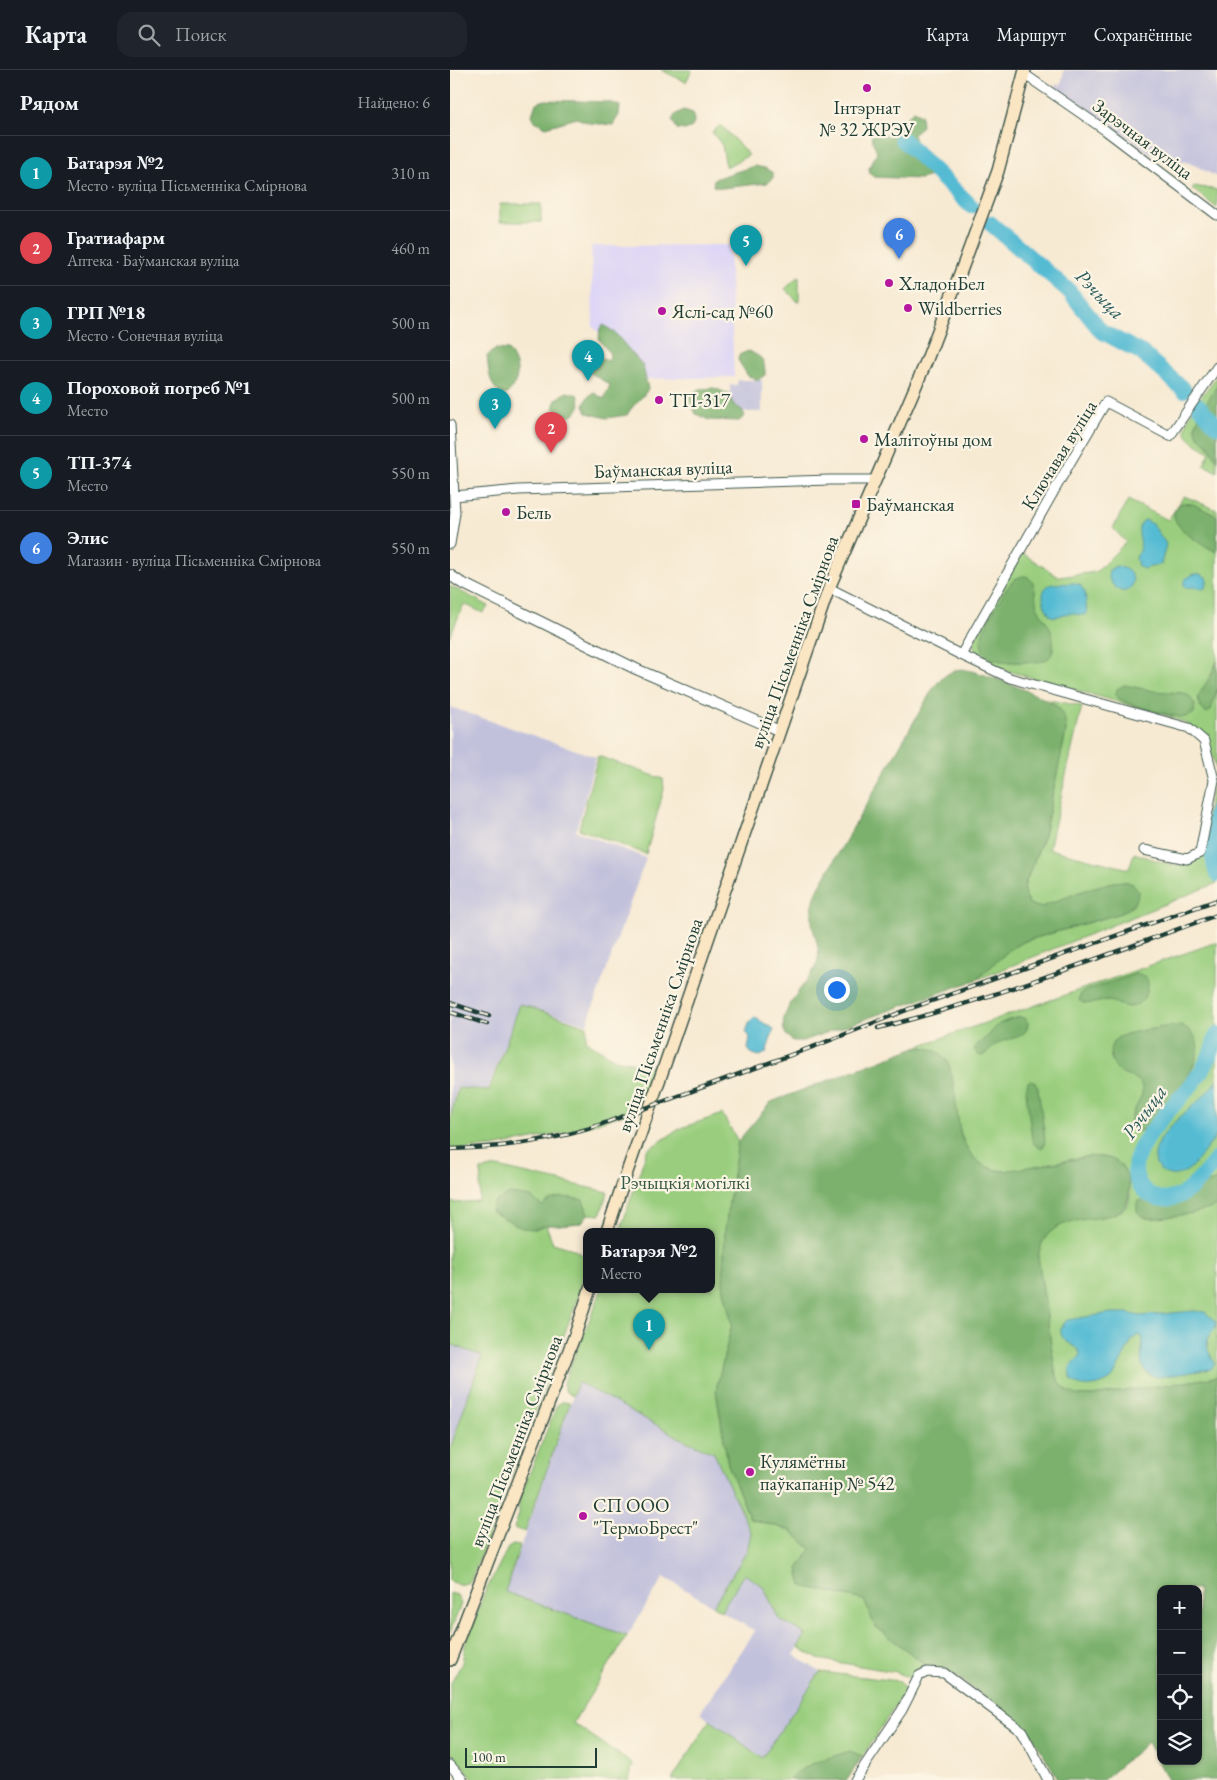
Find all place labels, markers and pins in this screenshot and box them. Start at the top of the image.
marker: Інтэрнат № 32 ЖРЭУ [861,82,873,94]
place label: Інтэрнат № 32 ЖРЭУ [819,95,916,142]
pin: 6 [883,218,915,259]
pin: 5 [730,225,762,266]
place label: ХладонБел [898,271,985,296]
marker: ХладонБел [883,277,895,289]
place label: Wildberries [918,296,1002,321]
place label: Яслі-сад №60 [671,299,773,324]
marker: Wildberries [902,302,914,314]
marker: Яслі-сад №60 [656,305,668,317]
pin: 4 [572,340,604,381]
pin: 3 [479,388,511,429]
place label: ТП-317 [669,388,731,413]
marker: ТП-317 [653,394,665,406]
pin: 2 [535,412,567,453]
place label: Малітоўны дом [874,427,992,452]
marker: Малітоўны дом [858,433,870,445]
place label: Баўманская [866,492,955,517]
marker: Баўманская [850,498,862,510]
place label: Бель [516,500,552,525]
marker: Бель [500,506,512,518]
pin: 1 [633,1309,665,1350]
place label: Кулямётны паўкапанір № 542 [760,1449,895,1496]
marker: Кулямётны паўкапанір № 542 [744,1466,756,1478]
place label: СП ООО "ТермоБрест" [593,1493,698,1540]
marker: СП ООО "ТермоБрест" [577,1510,589,1522]

